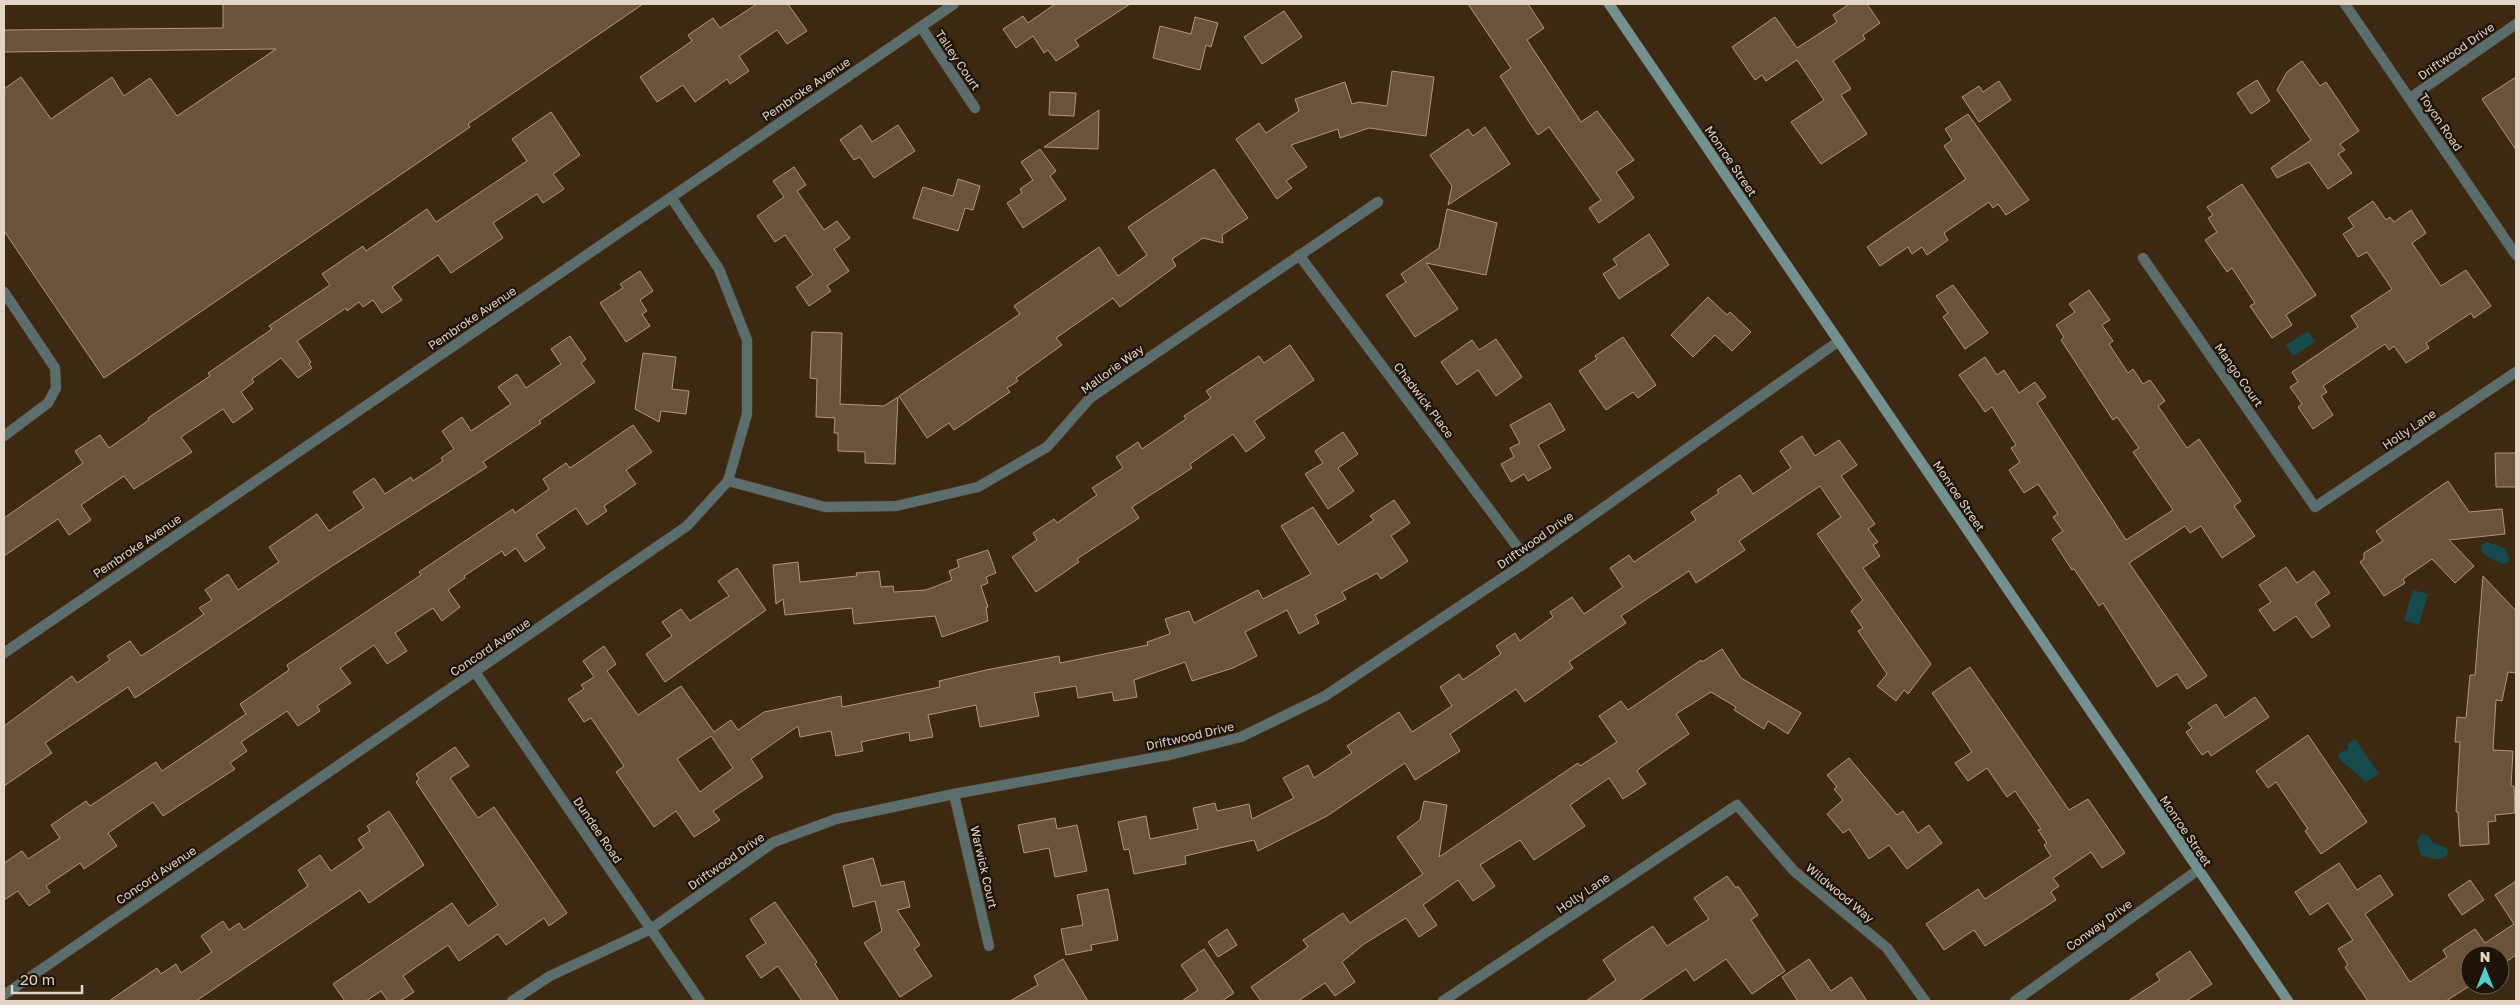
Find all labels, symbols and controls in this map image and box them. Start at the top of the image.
street label: Driftwood Drive [2415,19,2497,83]
street label: Talley Court [932,27,984,93]
street label: Pembroke Avenue [759,54,853,124]
street label: Toyon Road [2416,90,2466,154]
street label: Monroe Street [1702,123,1760,199]
street label: Pembroke Avenue [425,283,519,353]
street label: Mango Court [2212,340,2267,410]
street label: Mallorie Way [1078,341,1147,397]
street label: Chadwick Place [1391,359,1457,441]
street label: Holly Lane [2379,406,2439,452]
street label: Monroe Street [1930,458,1988,534]
street label: Driftwood Drive [1494,508,1576,572]
street label: Pembroke Avenue [90,511,184,581]
street label: Concord Avenue [447,615,533,679]
street label: Driftwood Drive [1145,719,1235,753]
street label: Monroe Street [2157,793,2215,869]
street label: Dundee Road [570,794,626,866]
street label: Warwick Court [967,824,1001,910]
street label: Driftwood Drive [685,829,767,893]
street label: Concord Avenue [113,843,199,907]
street label: Wildwood Way [1803,860,1877,926]
street label: Holly Lane [1553,870,1613,916]
street label: Conway Drive [2063,896,2135,954]
north arrow [2460,945,2510,995]
text: N [2480,948,2490,965]
scale bar [12,962,82,994]
text: 20 m [20,970,55,988]

